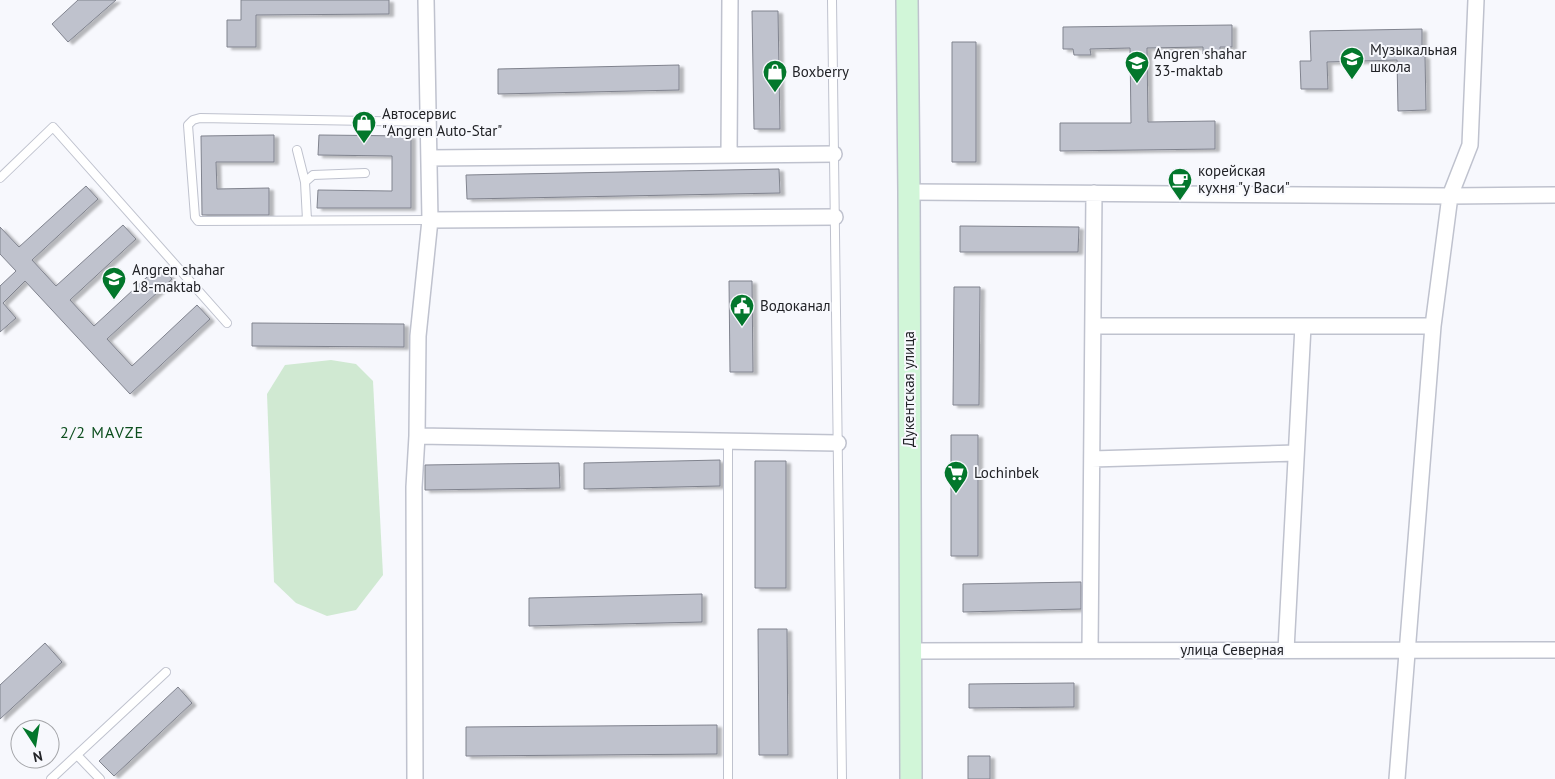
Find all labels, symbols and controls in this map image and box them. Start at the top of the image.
place label: Музыкальная школа [1370,40,1457,76]
place label: Angren shahar 33-maktab [1154,44,1247,80]
school or university icon: Музыкальная школа [1339,46,1365,80]
school or university icon: Angren shahar 33-maktab [1124,50,1150,84]
shop icon: Boxberry [762,59,788,93]
place label: Boxberry [792,62,849,81]
place label: Автосервис "Angren Auto-Star" [382,104,502,140]
shop icon: Автосервис "Angren Auto-Star" [351,110,377,144]
place label: корейская кухня "у Васи" [1198,161,1290,197]
cafe icon: корейская кухня "у Васи" [1167,167,1193,201]
place label: Angren shahar 18-maktab [132,260,225,296]
school or university icon: Angren shahar 18-maktab [101,266,127,300]
public building icon: Водоканал [729,293,755,327]
place label: Водоканал [760,296,831,315]
street label: Дукентская улица [899,331,918,447]
district label: 2/2 MAVZE [60,422,144,442]
supermarket icon: Lochinbek [943,460,969,494]
place label: Lochinbek [974,463,1040,482]
street label: улица Северная [1180,640,1284,659]
north arrow [10,719,60,769]
text: N [31,747,44,766]

